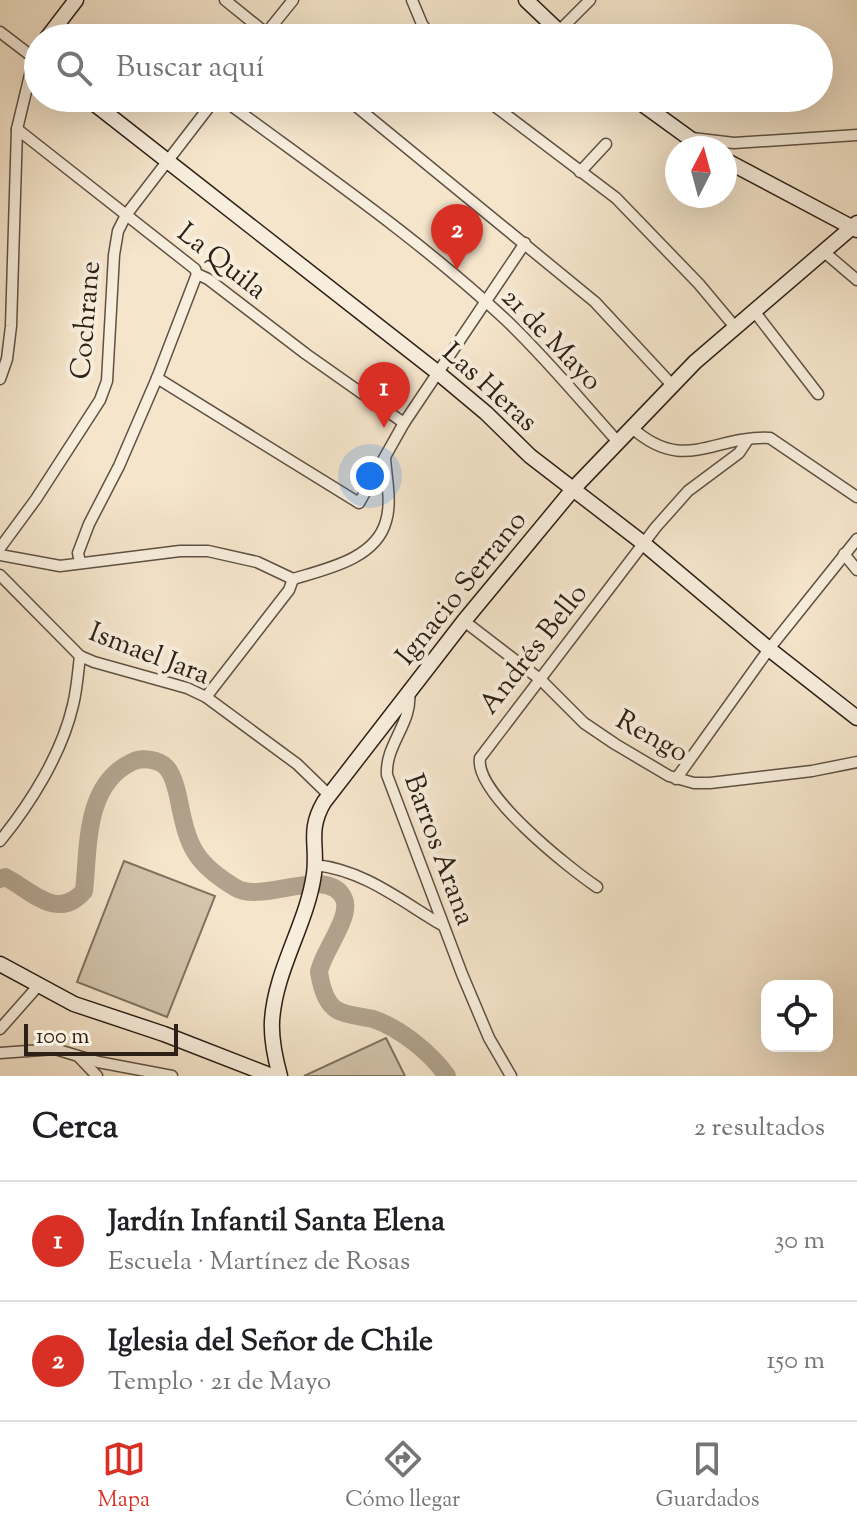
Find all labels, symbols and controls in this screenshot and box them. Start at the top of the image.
search box [24,24,833,112]
icon: search [52,46,96,90]
text: Buscar aquí [116,47,264,90]
north arrow [665,136,737,208]
pin: 2 [431,204,483,270]
street label: La Quila [168,215,275,310]
street label: Cochrane [62,259,112,381]
street label: 21 de Mayo [491,279,610,401]
street label: Las Heras [432,334,546,442]
pin: 1 [358,362,410,428]
your location [350,456,390,496]
street label: Ignacio Serrano [387,503,537,675]
street label: Andrés Bello [470,576,598,724]
street label: Ismael Jara [83,613,215,696]
street label: Rengo [608,701,695,774]
street label: Barros Arana [392,769,484,931]
map controls [761,980,833,1052]
button: locate [761,980,833,1052]
scale bar [24,1020,178,1056]
text: 100 m [36,1022,89,1054]
text: Cerca [32,1104,118,1153]
text: 2 resultados [694,1110,825,1147]
text: Jardín Infantil Santa Elena [108,1201,445,1244]
text: 1 [54,1223,62,1260]
text: 30 m [774,1223,825,1260]
text: Escuela · Martínez de Rosas [108,1244,410,1281]
text: Iglesia del Señor de Chile [108,1321,433,1364]
text: 2 [52,1343,64,1380]
text: 150 m [766,1343,825,1380]
text: Templo · 21 de Mayo [108,1364,331,1401]
tab: Mapa [98,1437,150,1517]
tab: Cómo llegar [345,1437,460,1517]
tab: Guardados [655,1437,759,1517]

